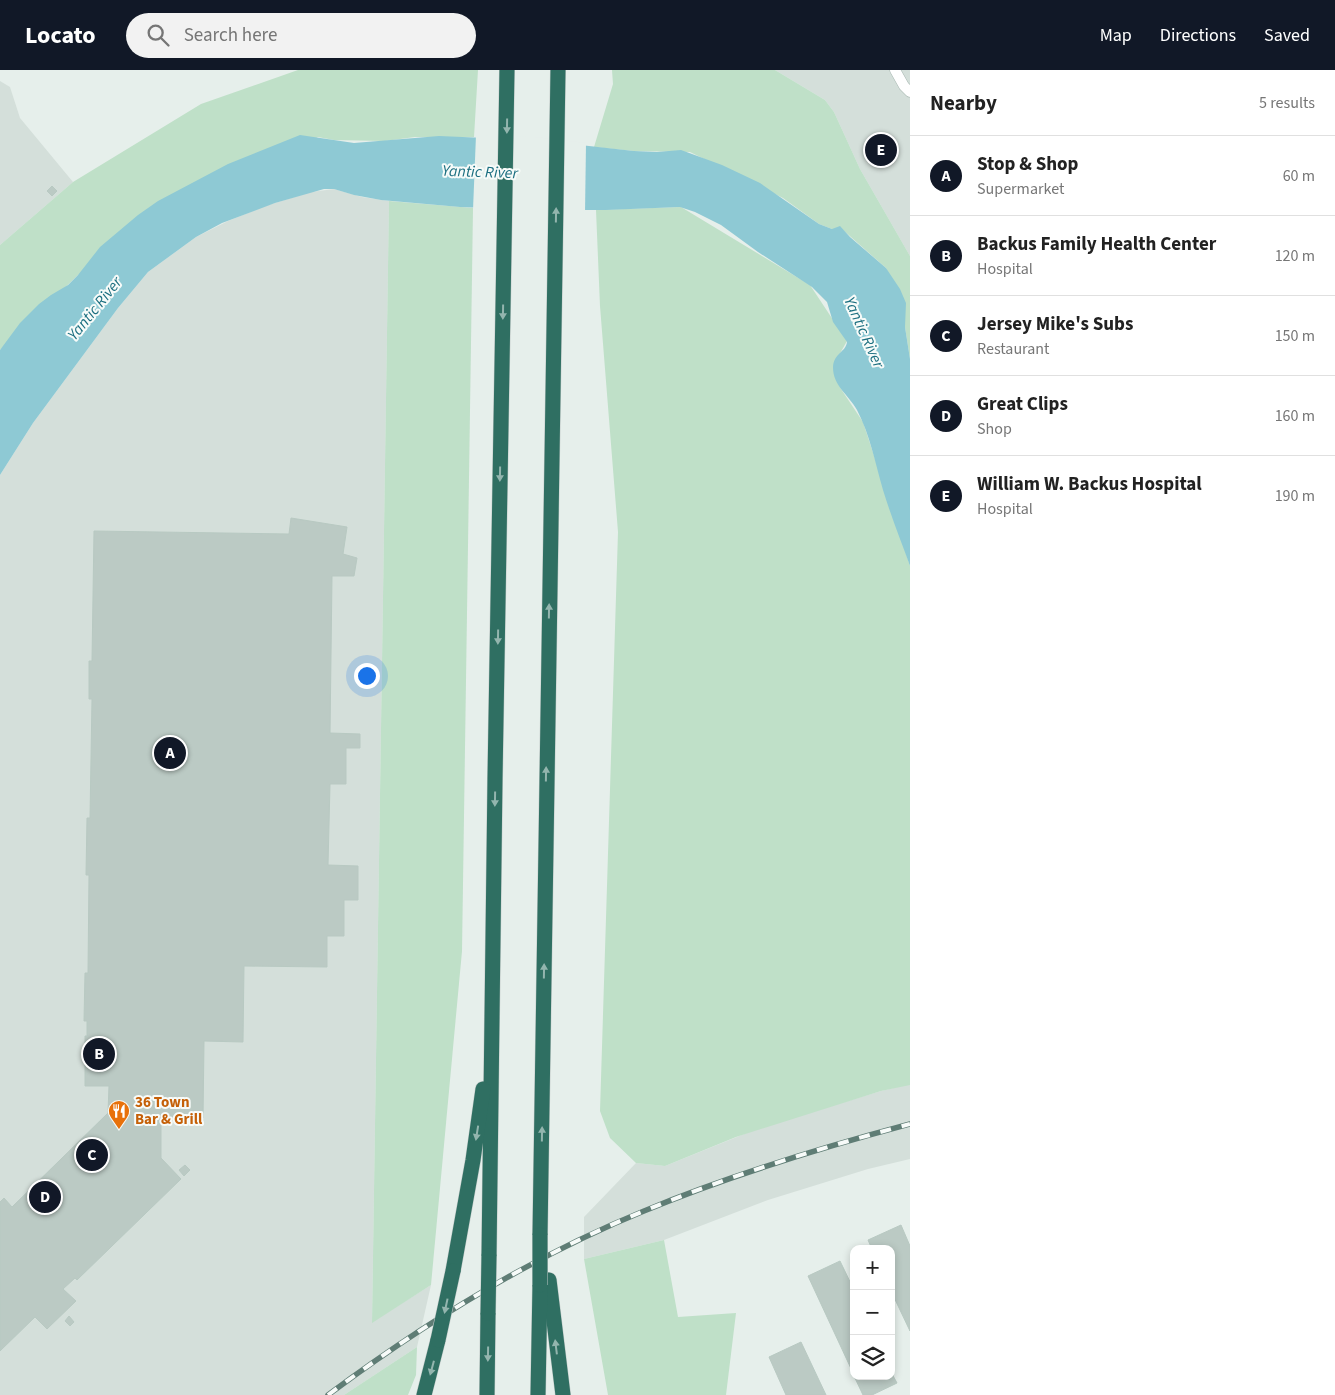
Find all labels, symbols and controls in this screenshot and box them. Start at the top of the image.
search box [126,13,476,58]
text: Locato [25,18,96,53]
icon: search [144,21,172,49]
text: Search here [184,22,277,49]
text: Map [1100,23,1132,48]
text: Directions [1160,23,1236,48]
text: Saved [1264,23,1310,48]
text: Nearby [930,88,997,118]
text: 5 results [1259,92,1315,114]
one-way arrow [502,119,510,135]
pin: E [865,131,897,169]
text: Stop & Shop [977,151,1079,178]
water label: Yantic River [442,160,520,184]
text: A [941,165,951,187]
text: 60 m [1283,165,1315,187]
text: Supermarket [977,178,1064,200]
one-way arrow [552,207,560,223]
text: Backus Family Health Center [977,231,1216,258]
text: B [941,245,951,267]
text: 120 m [1275,245,1315,267]
text: Hospital [977,258,1033,280]
water label: Yantic River [62,271,128,345]
water label: Yantic River [839,293,890,373]
one-way arrow [499,304,507,320]
text: Jersey Mike's Subs [977,311,1133,338]
text: C [941,325,951,347]
text: 150 m [1275,325,1315,347]
text: Restaurant [977,338,1050,360]
text: Great Clips [977,391,1068,418]
text: D [941,405,951,427]
text: 160 m [1275,405,1315,427]
text: Shop [977,418,1012,440]
one-way arrow [496,466,504,482]
text: William W. Backus Hospital [977,471,1202,498]
text: E [942,485,950,507]
text: 190 m [1275,485,1315,507]
text: Hospital [977,498,1033,520]
one-way arrow [545,603,553,619]
one-way arrow [493,629,501,645]
your location [354,663,380,689]
pin: A [154,734,186,772]
one-way arrow [543,766,551,782]
one-way arrow [491,791,499,807]
one-way arrow [540,963,548,979]
pin: B [83,1035,115,1073]
place label: 36 Town Bar & Grill [135,1092,203,1130]
restaurant icon: 36 Town Bar & Grill [107,1099,131,1130]
one-way arrow [473,1125,481,1141]
one-way arrow [538,1125,546,1141]
pin: C [76,1136,108,1174]
pin: D [29,1178,61,1216]
map controls [850,1245,895,1380]
button: + [850,1245,895,1290]
button: − [850,1290,895,1335]
one-way arrow [442,1298,450,1313]
button: layers [850,1335,895,1380]
one-way arrow [552,1338,560,1354]
one-way arrow [484,1346,492,1362]
one-way arrow [427,1360,435,1375]

